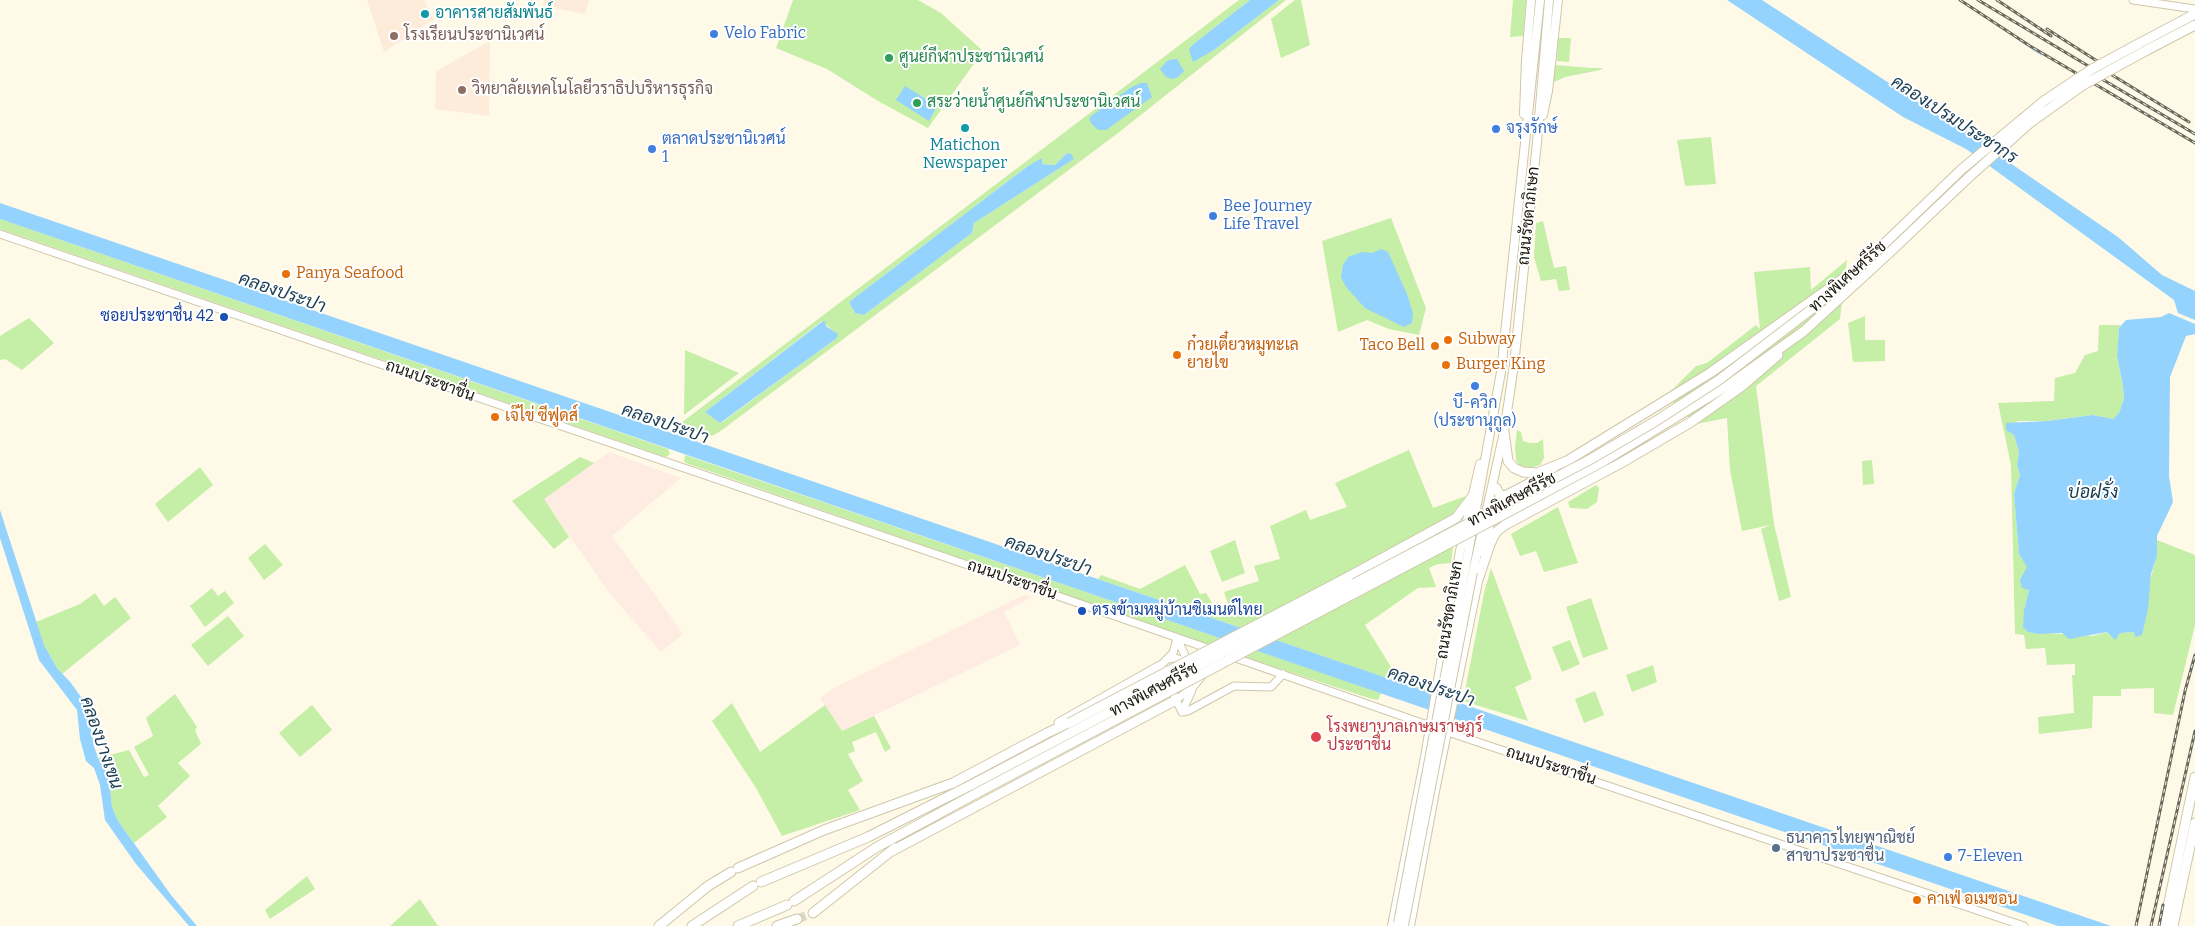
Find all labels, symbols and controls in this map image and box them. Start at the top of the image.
place label: อาคารสายสัมพันธ์ [435,4,553,24]
marker: อาคารสายสัมพันธ์ [419,8,431,20]
place label: Velo Fabric [724,24,806,44]
place label: โรงเรียนประชานิเวศน์ [404,26,545,46]
marker: Velo Fabric [708,28,720,40]
marker: โรงเรียนประชานิเวศน์ [388,30,400,42]
place label: ศูนย์กีฬาประชานิเวศน์ [899,48,1044,68]
marker: ศูนย์กีฬาประชานิเวศน์ [883,52,895,64]
water label: คลองเปรมประชากร [1887,71,2021,169]
place label: วิทยาลัยเทคโนโลยีวราธิปบริหารธุรกิจ [472,80,713,100]
marker: วิทยาลัยเทคโนโลยีวราธิปบริหารธุรกิจ [456,84,468,96]
place label: สระว่ายน้ำศูนย์กีฬาประชานิเวศน์ [927,93,1140,113]
marker: สระว่ายน้ำศูนย์กีฬาประชานิเวศน์ [911,97,923,109]
place label: จรุงรักษ์ [1506,119,1558,139]
marker: Matichon Newspaper [959,122,971,134]
marker: จรุงรักษ์ [1490,123,1502,135]
place label: ตลาดประชานิเวศน์ 1 [662,130,786,168]
place label: Matichon Newspaper [923,136,1007,174]
marker: ตลาดประชานิเวศน์ 1 [646,143,658,155]
street label: ถนนรัชดาภิเษก [1514,166,1544,266]
place label: Bee Journey Life Travel [1223,197,1312,235]
marker: Bee Journey Life Travel [1207,210,1219,222]
street label: ทางพิเศษศรีรัช [1805,237,1891,317]
place label: Panya Seafood [296,264,404,284]
water label: คลองประปา [236,268,328,318]
marker: Panya Seafood [280,268,292,280]
place label: ซอยประชาชื่น 42 [100,307,214,327]
marker: ซอยประชาชื่น 42 [218,311,230,323]
place label: Subway [1458,330,1515,350]
marker: Subway [1442,334,1454,346]
place label: ก๋วยเตี๋ยวหมูทะเล ยายไข [1187,336,1299,374]
place label: Taco Bell [1359,336,1425,356]
marker: Taco Bell [1429,340,1441,352]
marker: ก๋วยเตี๋ยวหมูทะเล ยายไข [1171,349,1183,361]
place label: Burger King [1456,355,1545,375]
street label: ถนนประชาชื่น [383,356,477,406]
marker: Burger King [1440,359,1452,371]
marker: บี-ควิก (ประชานุกูล) [1469,380,1481,392]
place label: บี-ควิก (ประชานุกูล) [1434,394,1516,432]
water label: คลองประปา [619,399,711,449]
place label: เจ๊ไข่ ซีฟูดส์ [505,407,578,427]
marker: เจ๊ไข่ ซีฟูดส์ [489,411,501,423]
street label: ทางพิเศษศรีรัช [1465,469,1559,531]
water label: บ่อฝรั่ง [2068,482,2118,504]
water label: คลองประปา [1002,531,1094,581]
street label: ถนนประชาชื่น [965,556,1059,604]
street label: ถนนรัชดาภิเษก [1433,560,1467,660]
place label: ตรงข้ามหมู่บ้านซิเมนต์ไทย [1092,601,1263,621]
marker: ตรงข้ามหมู่บ้านซิเมนต์ไทย [1076,605,1088,617]
street label: ทางพิเศษศรีรัช [1107,659,1201,721]
water label: คลองประปา [1385,662,1477,712]
water label: คลองบางเขน [75,694,127,792]
place label: โรงพยาบาลเกษมราษฎร์ ประชาชื่น [1327,718,1483,756]
marker: โรงพยาบาลเกษมราษฎร์ ประชาชื่น [1309,730,1323,744]
street label: ถนนประชาชื่น [1503,742,1599,790]
place label: ธนาคารไทยพาณิชย์ สาขาประชาชื่น [1786,829,1915,867]
marker: ธนาคารไทยพาณิชย์ สาขาประชาชื่น [1770,842,1782,854]
place label: 7-Eleven [1958,847,2023,867]
marker: 7-Eleven [1942,851,1954,863]
place label: คาเฟ่ อเมซอน [1927,890,2018,910]
marker: คาเฟ่ อเมซอน [1911,894,1923,906]

